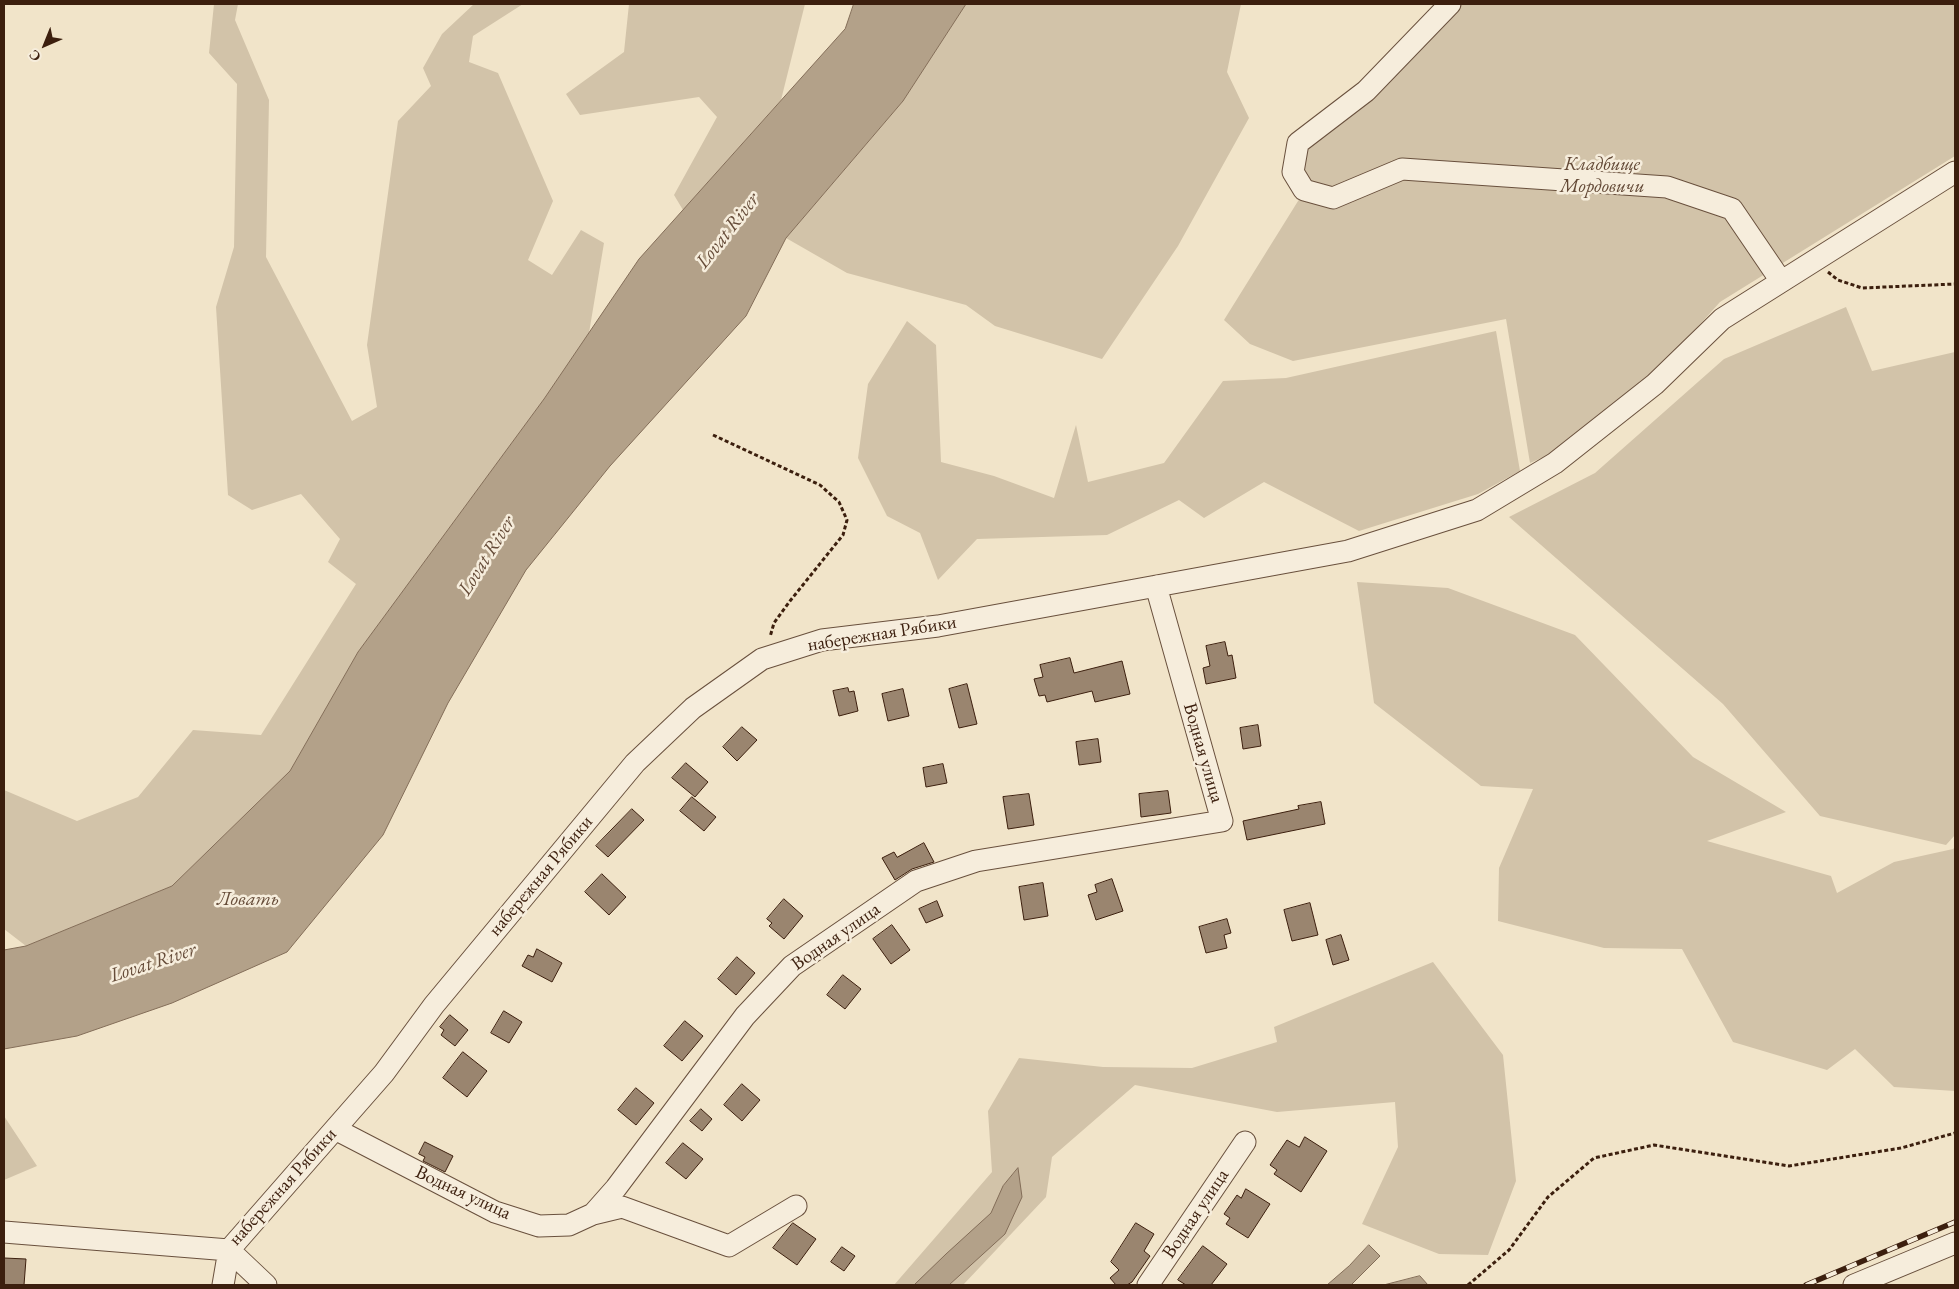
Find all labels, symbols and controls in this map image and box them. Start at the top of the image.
north arrow [20,20,70,70]
text: С [25,46,44,66]
park label: Кладбище Мордовичи [1560,154,1644,198]
water label: Lovat River [691,188,765,274]
water label: Lovat River [453,512,521,600]
street label: набережная Рябики [806,611,958,657]
street label: Водная улица [1178,700,1228,806]
street label: набережная Рябики [484,811,598,941]
water label: Ловать [217,888,279,912]
street label: Водная улица [787,898,885,976]
water label: Lovat River [107,938,199,988]
street label: набережная Рябики [224,1124,342,1250]
street label: Водная улица [412,1161,514,1225]
street label: Водная улица [1158,1165,1234,1263]

